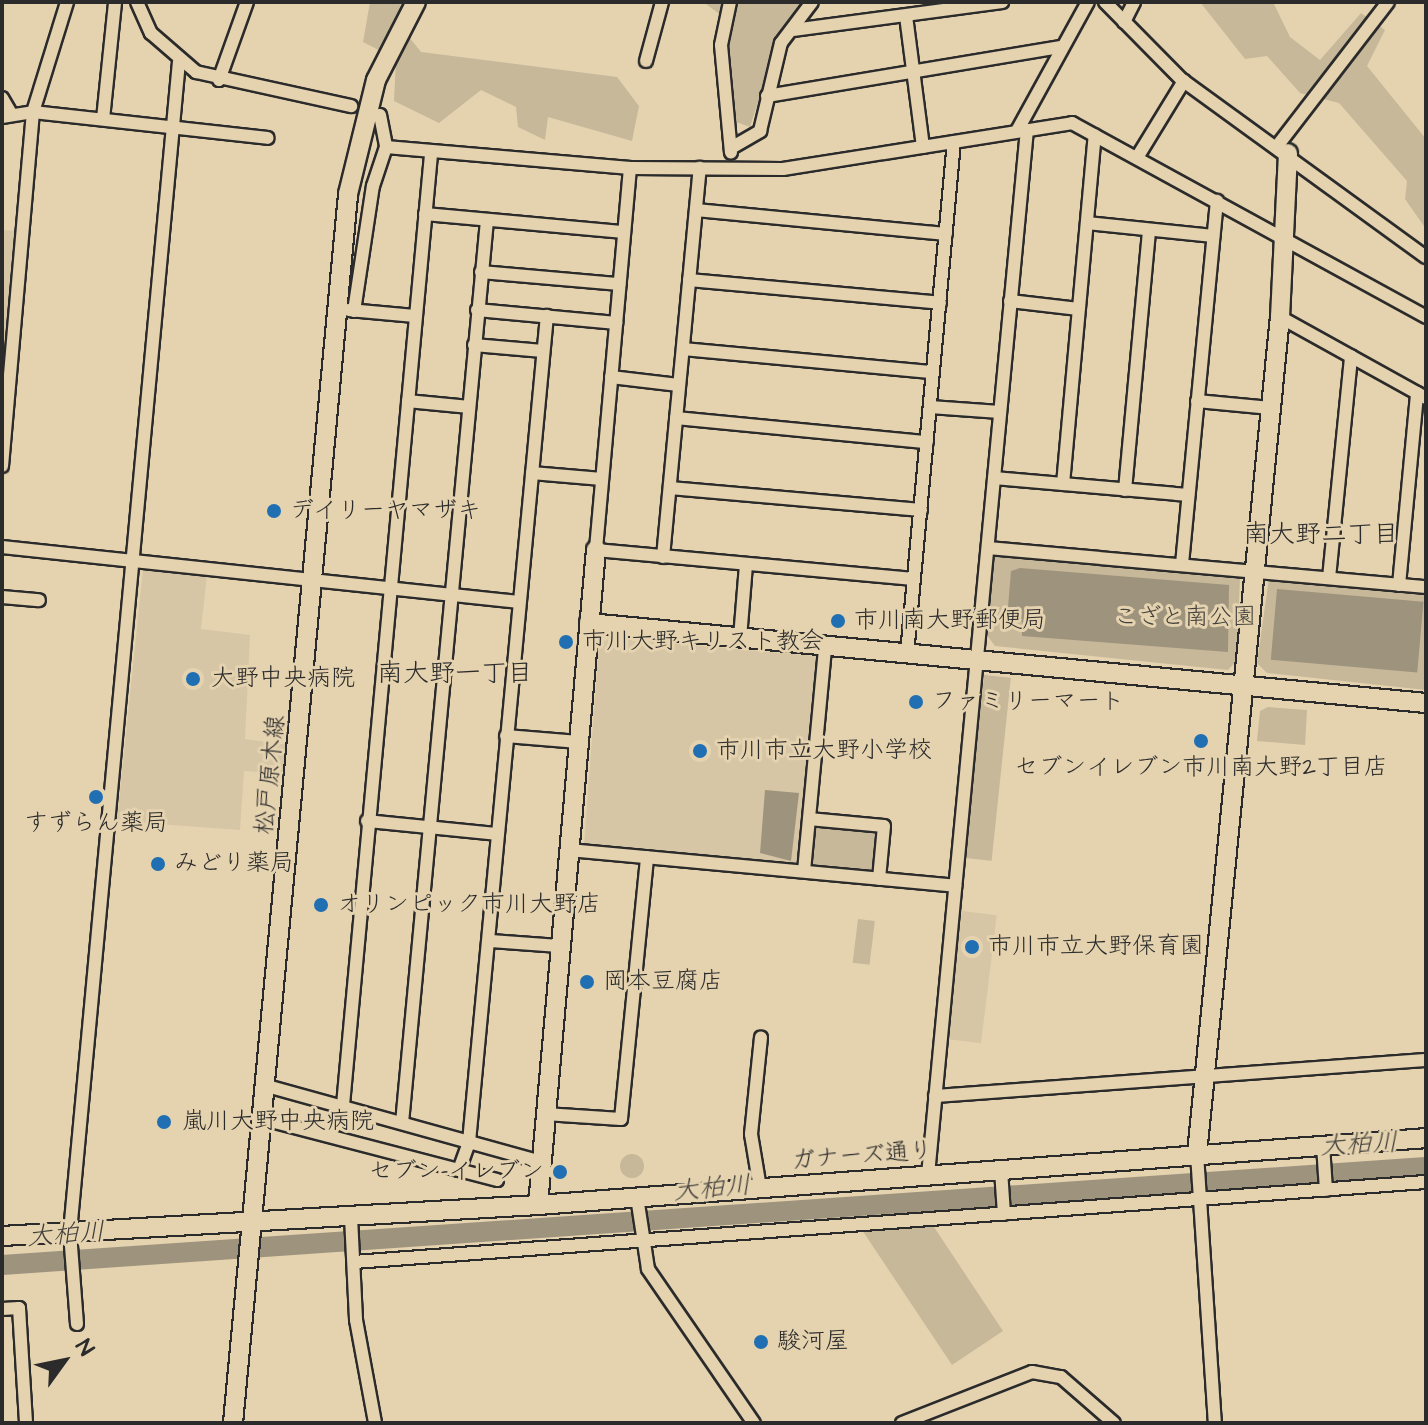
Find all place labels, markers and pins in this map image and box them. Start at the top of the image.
place label: デイリーヤマザキ [290,497,482,525]
marker: デイリーヤマザキ [265,502,283,520]
place label: 市川南大野郵便局 [854,607,1046,635]
marker: 市川南大野郵便局 [829,612,847,630]
place label: 市川大野キリスト教会 [582,628,822,656]
marker: 市川大野キリスト教会 [557,633,575,651]
place label: 大野中央病院 [211,665,355,693]
marker: 大野中央病院 [182,668,204,690]
place label: ファミリーマート [932,688,1124,716]
marker: ファミリーマート [907,693,925,711]
marker: セブンイレブン市川南大野2丁目店 [1192,732,1210,750]
place label: 市川市立大野小学校 [716,737,932,765]
marker: 市川市立大野小学校 [691,742,709,760]
place label: セブンイレブン市川南大野2丁目店 [1014,754,1388,782]
marker: すずらん薬局 [87,788,105,806]
place label: すずらん薬局 [24,810,168,838]
place label: みどり薬局 [174,850,294,878]
marker: みどり薬局 [149,855,167,873]
place label: オリンピック市川大野店 [337,891,601,919]
marker: オリンピック市川大野店 [312,896,330,914]
place label: 市川市立大野保育園 [988,933,1204,961]
marker: 市川市立大野保育園 [963,938,981,956]
place label: 岡本豆腐店 [603,968,723,996]
marker: 岡本豆腐店 [578,973,596,991]
place label: 嵐川大野中央病院 [182,1108,374,1136]
marker: 嵐川大野中央病院 [153,1111,175,1133]
place label: セブン-イレブン [369,1158,544,1186]
marker: セブン-イレブン [551,1163,569,1181]
place label: 駿河屋 [777,1328,849,1356]
marker: 駿河屋 [752,1333,770,1351]

